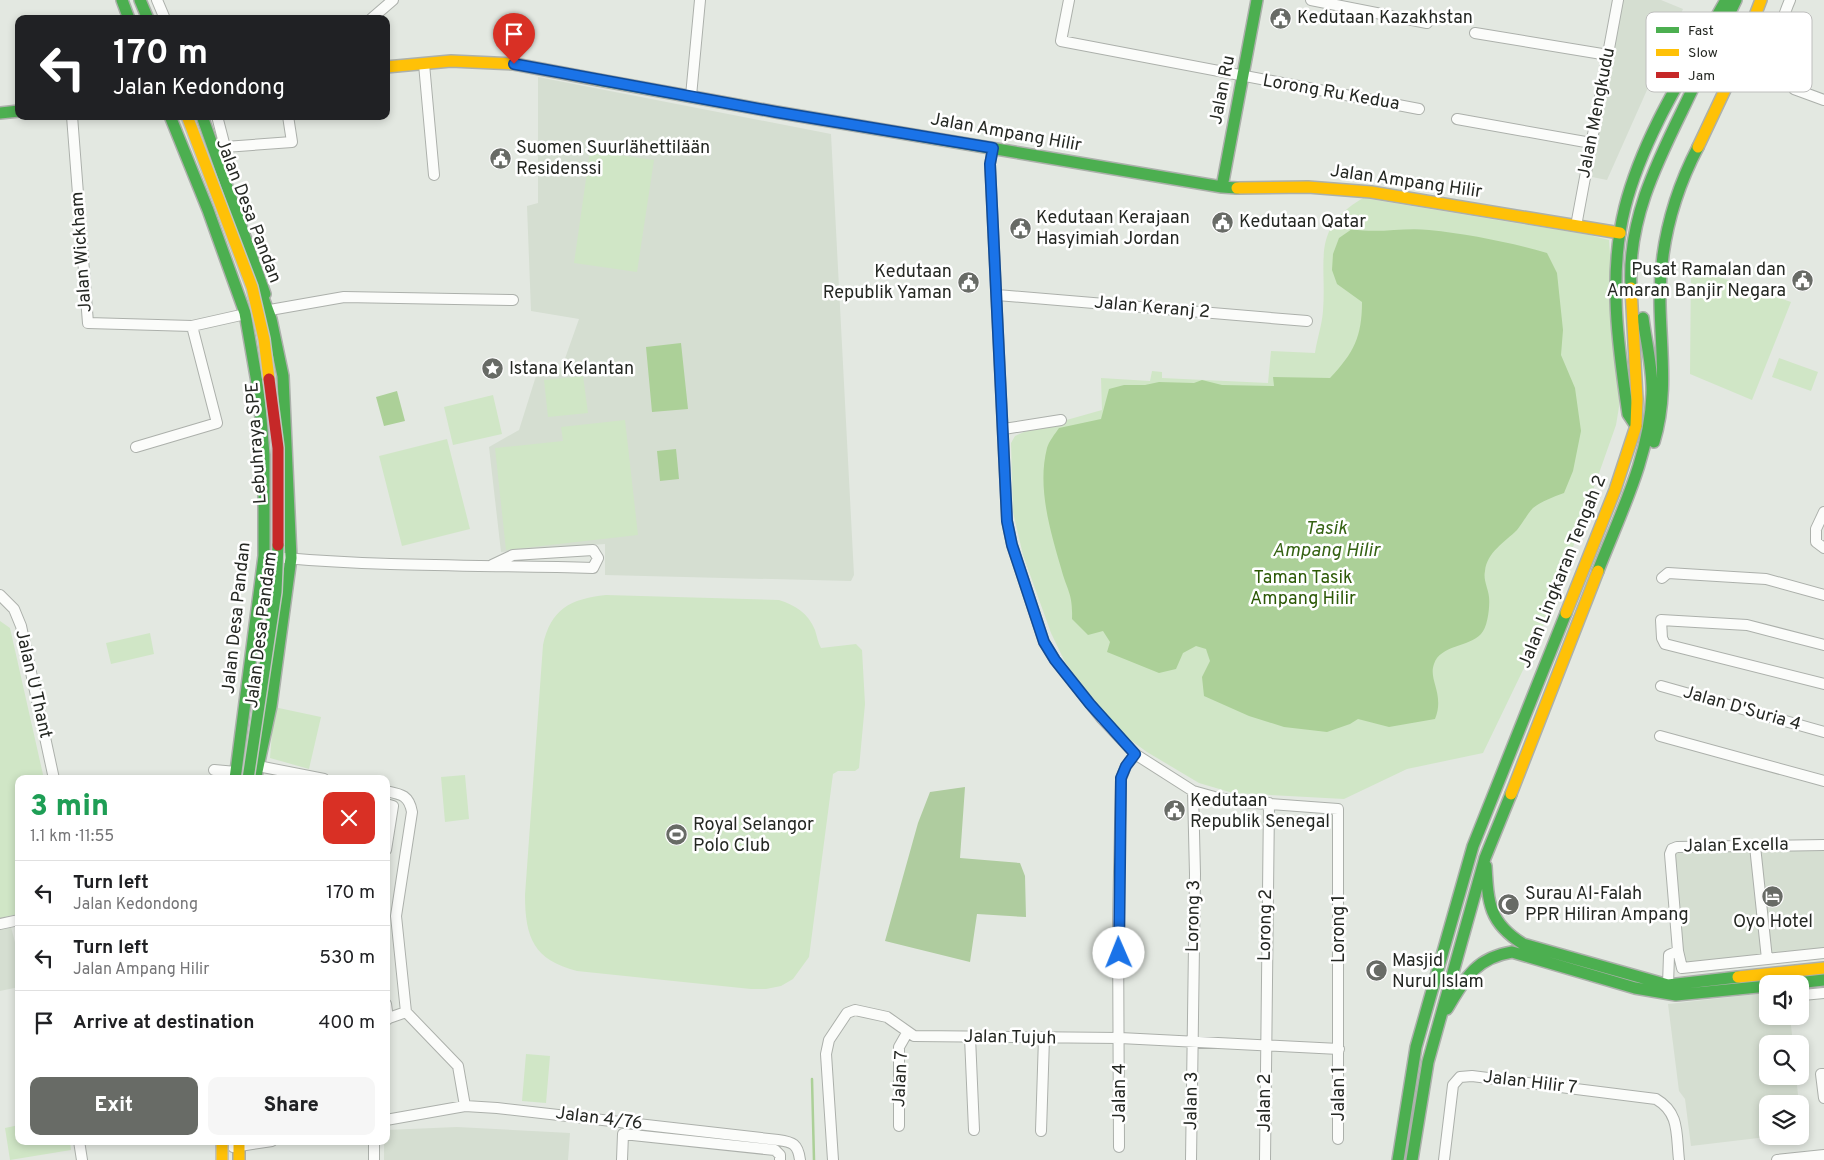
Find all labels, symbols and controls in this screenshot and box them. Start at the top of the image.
public building icon: Kedutaan Kazakhstan [1269,6,1293,30]
place label: Kedutaan Kazakhstan [1297,7,1473,30]
legend [1646,12,1812,92]
pin [493,13,535,64]
icon: arrive [500,20,528,48]
text: Fast [1688,23,1714,40]
text: 170 m [113,32,208,76]
icon: left [30,35,95,100]
text: Slow [1688,45,1718,62]
street label: Jalan Mengkudu [1573,46,1621,180]
street label: Jalan Ru [1205,53,1241,127]
text: Jam [1688,68,1715,85]
street label: Lorong Ru Kedua [1261,70,1401,116]
text: Jalan Kedondong [113,75,285,102]
street label: Jalan Ampang Hilir [928,108,1084,158]
street label: Jalan Desa Pandan [210,136,286,286]
place label: Suomen Suurlähettilään Residenssi [516,137,710,181]
public building icon: Suomen Suurlähettilään Residenssi [488,146,512,170]
street label: Jalan Ampang Hilir [1328,160,1484,204]
street label: Jalan Wickham [66,191,98,313]
place label: Kedutaan Kerajaan Hasyimiah Jordan [1036,207,1190,251]
public building icon: Kedutaan Qatar [1211,210,1235,234]
place label: Kedutaan Qatar [1239,211,1366,234]
public building icon: Kedutaan Kerajaan Hasyimiah Jordan [1008,216,1032,240]
place label: Pusat Ramalan dan Amaran Banjir Negara [1606,259,1786,303]
place label: Kedutaan Republik Yaman [823,261,952,305]
public building icon: Pusat Ramalan dan Amaran Banjir Negara [1790,268,1814,292]
public building icon: Kedutaan Republik Yaman [956,270,980,294]
street label: Jalan Keranj 2 [1093,291,1211,325]
place icon: Istana Kelantan [481,357,505,381]
place label: Istana Kelantan [509,358,634,381]
street label: Lebuhraya SPE [241,381,273,505]
street label: Jalan Lingkaran Tengah 2 [1514,472,1612,672]
water label: Tasik Ampang Hilir [1272,517,1382,563]
street label: Jalan Desa Pandan [218,541,256,695]
street label: Jalan Desa Pandam [241,550,283,710]
park label: Taman Tasik Ampang Hilir [1250,567,1356,611]
street label: Jalan U Thant [9,627,57,741]
street label: Jalan D'Suria 4 [1680,681,1804,737]
text: 3 min [30,789,109,826]
place label: Kedutaan Republik Senegal [1190,790,1330,834]
button: close [323,792,375,844]
public building icon: Kedutaan Republik Senegal [1162,799,1186,823]
place label: Royal Selangor Polo Club [693,814,814,858]
sports icon: Royal Selangor Polo Club [665,823,689,847]
text: 1.1 km · 11:55 [30,827,114,847]
street label: Jalan Excella [1683,834,1789,858]
text: Turn left [73,871,149,895]
icon: left [30,879,58,907]
street label: Lorong 3 [1182,880,1206,952]
text: 170 m [326,881,375,905]
place label: Surau Al-Falah PPR Hiliran Ampang [1525,883,1689,927]
hotel icon: Oyo Hotel [1761,885,1785,909]
street label: Lorong 2 [1254,889,1278,961]
mosque icon: Surau Al-Falah PPR Hiliran Ampang [1497,892,1521,916]
text: Jalan Kedondong [73,895,198,915]
street label: Lorong 1 [1328,895,1351,963]
place label: Oyo Hotel [1733,911,1813,934]
position arrow [1092,926,1144,978]
text: Turn left [73,936,149,960]
icon: left [30,944,58,972]
text: 530 m [319,946,375,970]
place label: Masjid Nurul Islam [1392,950,1484,994]
mosque icon: Masjid Nurul Islam [1364,959,1388,983]
text: Jalan Ampang Hilir [73,960,209,980]
map controls [1759,975,1809,1145]
button: sound [1759,975,1809,1025]
icon: arrive [30,1009,58,1037]
text: Arrive at destination [73,1011,254,1035]
text: 400 m [318,1011,375,1035]
street label: Jalan Tujuh [963,1026,1057,1050]
button: search [1759,1035,1809,1085]
street label: Jalan 7 [888,1050,914,1108]
street label: Jalan 4 [1109,1063,1132,1123]
street label: Jalan Hilir 7 [1482,1066,1578,1100]
street label: Jalan 1 [1328,1067,1351,1121]
street label: Jalan 3 [1180,1071,1204,1131]
street label: Jalan 2 [1254,1073,1277,1133]
button: Exit [30,1077,198,1135]
button: Share [208,1077,375,1135]
button: layers [1759,1095,1809,1145]
street label: Jalan 4/76 [554,1102,644,1136]

